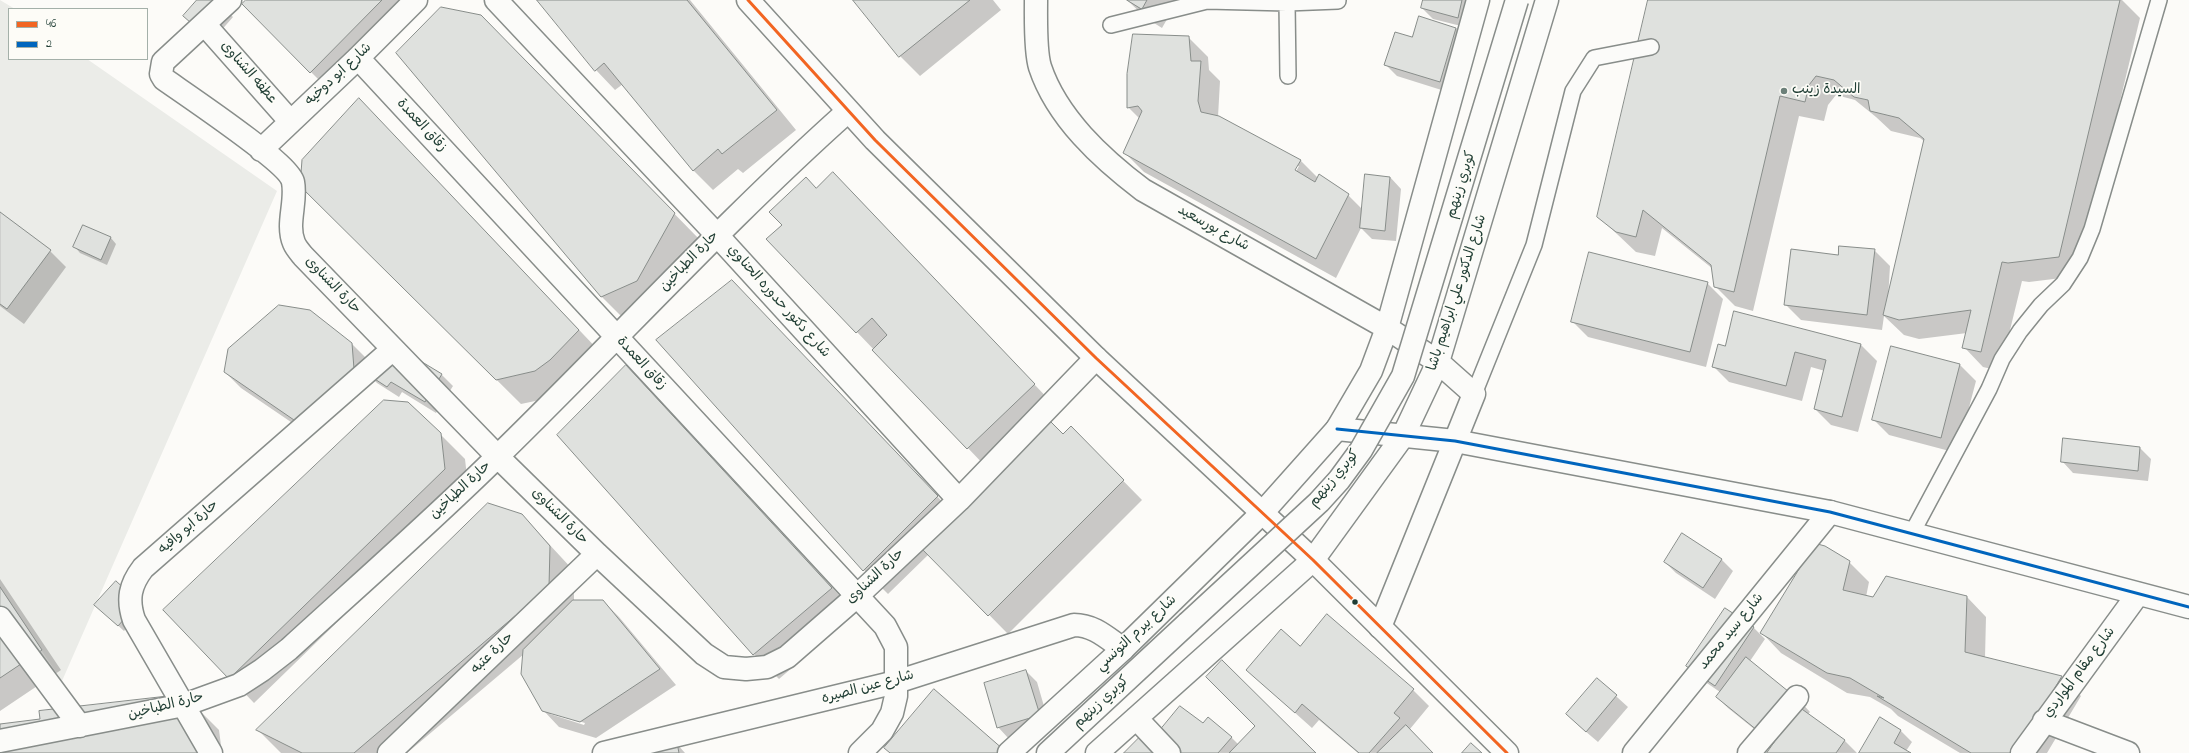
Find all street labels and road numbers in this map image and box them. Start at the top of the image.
street label: عطفه الشناوى [216,38,280,108]
street label: شارع ابو دوخيه [302,40,376,110]
street label: زقاق العمدة [392,96,450,156]
street label: كوبري زينهم [1444,149,1480,221]
street label: شارع بورسعيد [1174,202,1252,256]
street label: شارع الدكتور علي ابراهيم باشا [1425,213,1491,373]
street label: حارة الطباخين [657,228,723,296]
street label: شارع دكتور حدوره الحناوي [723,242,833,362]
street label: حارة الشناوى [300,254,364,318]
street label: زقاق العمدة [612,334,670,394]
street label: كوبري زينهم [1306,447,1364,511]
street label: حارة الطباخين [427,458,495,524]
street label: حارة الشناوى [527,485,591,549]
street label: حارة ابو وافيه [156,497,222,559]
street label: حارة الشناوى [843,546,909,608]
street label: شارع سيد محمد [1696,590,1768,674]
street label: شارع بيرم التونسي [1093,592,1181,676]
street label: شارع مقام المواردي [2040,624,2120,722]
street label: حارة عتبه [468,630,518,678]
street label: شارع عين الصيره [820,668,916,708]
street label: كوبري زينهم [1071,673,1133,733]
street label: حارة الطباخين [126,689,206,725]

